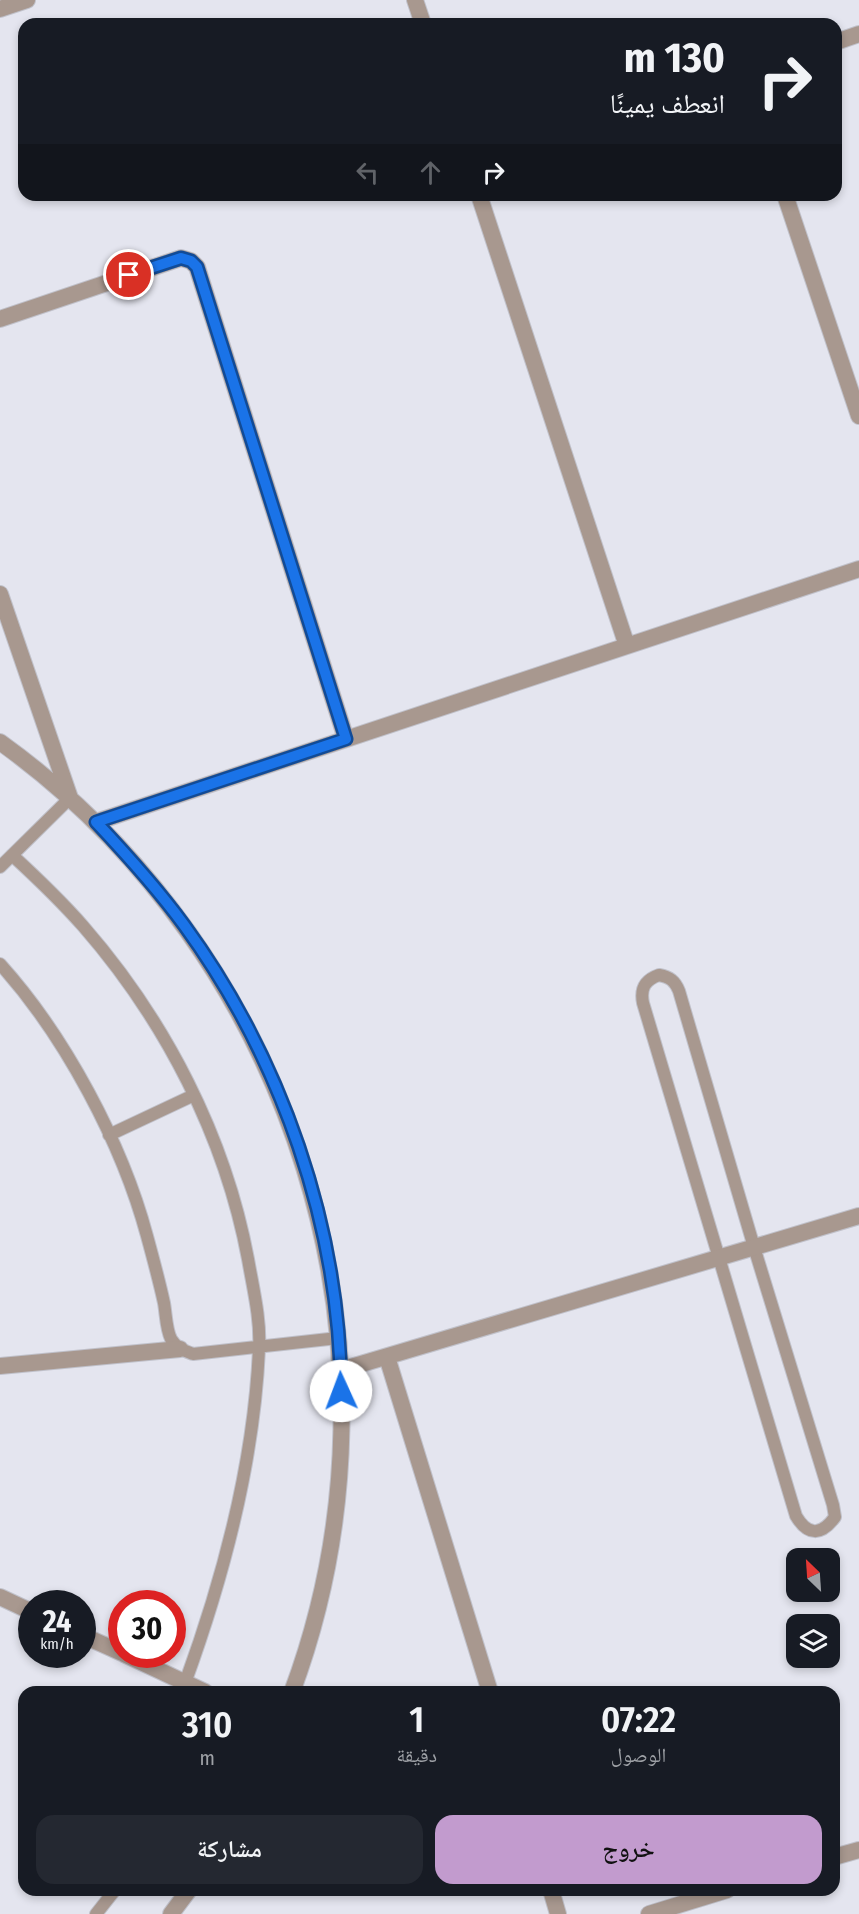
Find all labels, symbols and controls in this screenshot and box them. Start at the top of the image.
text: 130 m [624,33,725,83]
icon: right [746,42,824,120]
text: انعطف يمينًا [610,88,725,120]
icon: left [351,156,384,189]
icon: ahead [414,156,447,189]
icon: right [477,156,510,189]
pin [103,249,154,300]
icon: arrive [112,258,145,291]
position arrow [309,1359,373,1423]
north arrow [786,1548,840,1602]
map controls [786,1548,840,1668]
speed limit sign: 30 [108,1590,186,1668]
text: 24 [43,1604,71,1640]
button: layers [786,1614,840,1668]
text: km/h [40,1635,74,1653]
text: 1 [409,1698,424,1742]
text: 07:22 [601,1698,676,1742]
text: 310 [182,1703,232,1747]
text: دقيقة [396,1743,437,1767]
text: الوصول [611,1743,666,1767]
text: m [200,1746,215,1770]
button: مشاركة [36,1815,423,1884]
button: خروج [435,1815,822,1884]

